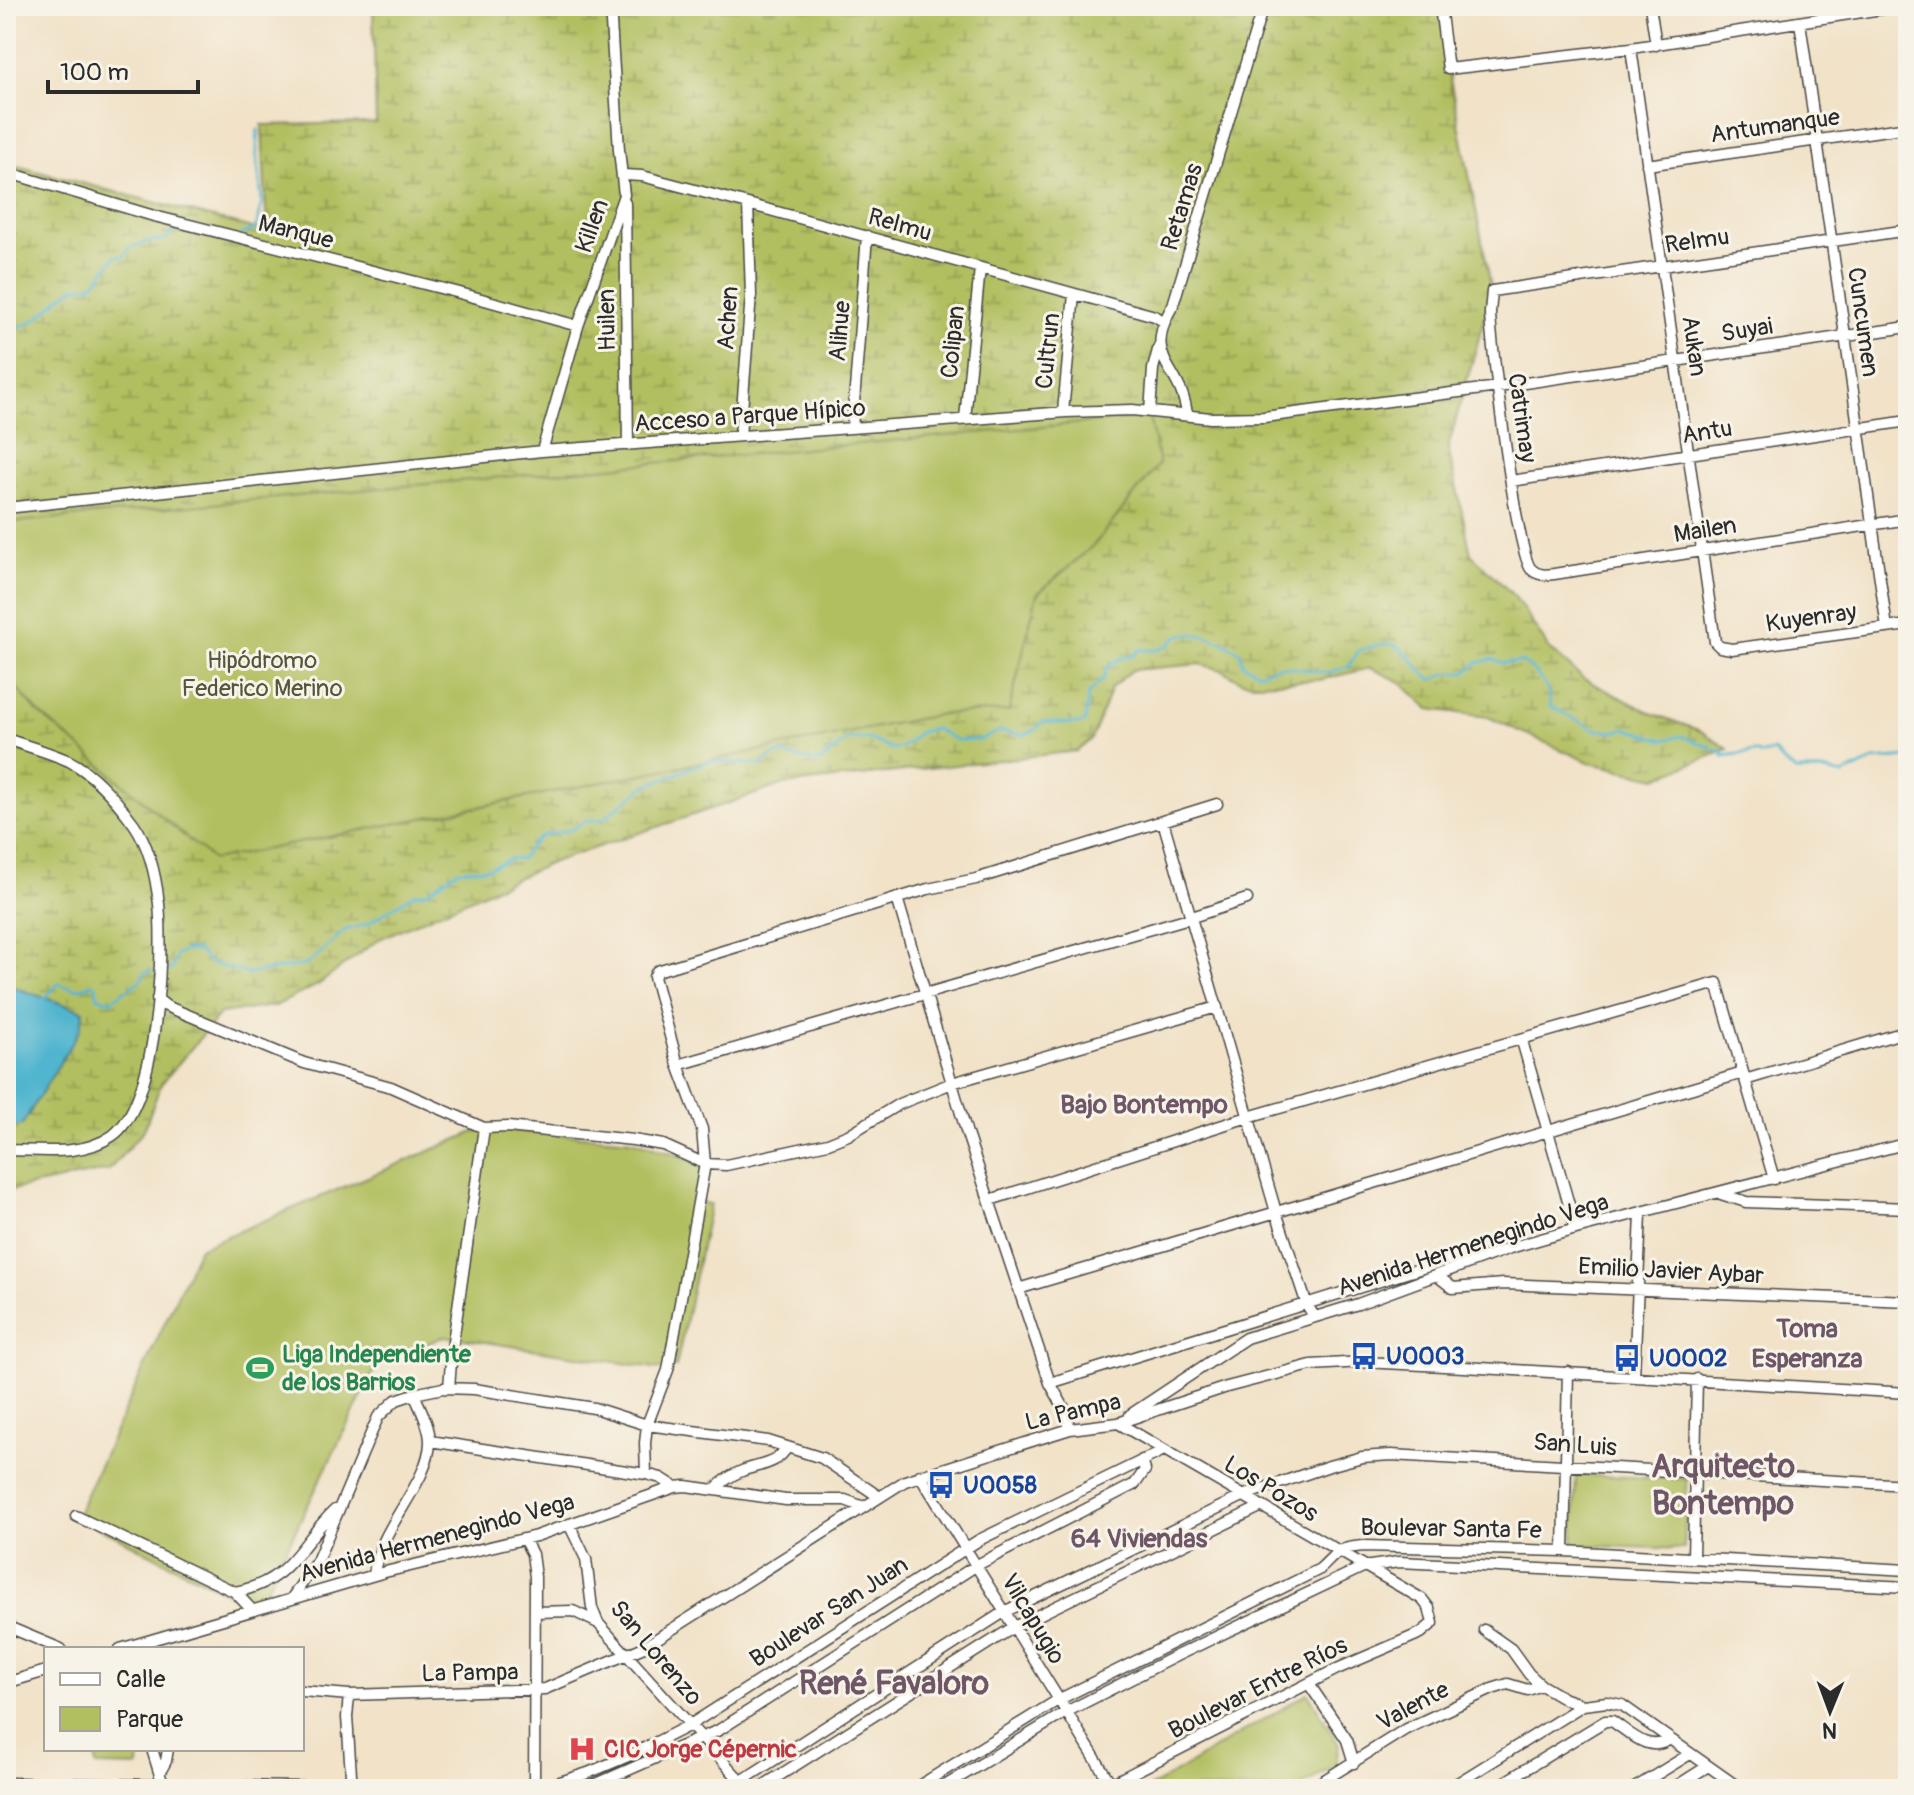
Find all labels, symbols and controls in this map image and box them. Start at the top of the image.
scale bar [48,44,198,94]
text: 100 m [60,58,129,87]
street label: Antumanque [1708,103,1842,149]
street label: Retamas [1155,160,1209,254]
street label: Killen [569,195,615,257]
street label: Relmu [865,202,935,248]
street label: Manque [255,209,337,255]
street label: Relmu [1663,222,1731,260]
street label: Cuncumen [1841,265,1885,379]
street label: Achen [711,285,745,351]
street label: Huilen [592,289,622,351]
street label: Alihue [823,299,857,363]
street label: Colipan [935,304,971,380]
street label: Cultrun [1030,311,1066,391]
street label: Suyai [1719,312,1775,348]
street label: Aukan [1675,314,1713,378]
street label: Catrimay [1501,371,1543,465]
street label: Acceso a Parque Hípico [633,393,867,439]
street label: Antu [1680,414,1734,450]
street label: Mailen [1671,511,1739,549]
street label: Kuyenray [1764,597,1858,639]
park label: Hipódromo Federico Merino [181,646,343,703]
district label: Bajo Bontempo [1060,1089,1228,1121]
street label: Avenida Hermenegindo Vega [1334,1187,1612,1303]
street label: Emilio Javier Aybar [1577,1252,1765,1290]
district label: Toma Esperanza [1751,1313,1863,1375]
place label: Liga Independiente de los Barrios [282,1340,472,1397]
bus stop icon: U0003 [1349,1341,1379,1371]
place label: U0003 [1386,1342,1464,1371]
bus stop icon: U0002 [1612,1343,1642,1373]
place label: U0002 [1649,1344,1727,1373]
sports icon: Liga Independiente de los Barrios [245,1353,275,1383]
street label: La Pampa [1022,1387,1124,1437]
street label: San Luis [1532,1428,1618,1462]
district label: Arquitecto Bontempo [1651,1447,1795,1524]
street label: Los Pozos [1219,1450,1324,1529]
bus stop icon: U0058 [926,1470,956,1500]
place label: U0058 [963,1471,1037,1500]
street label: Avenida Hermenegindo Vega [296,1487,578,1589]
street label: Boulevar Santa Fe [1360,1513,1542,1545]
district label: 64 Viviendas [1071,1523,1208,1555]
street label: Boulevar San Juan [745,1550,913,1674]
street label: Vilcapugio [995,1569,1071,1670]
street label: San Lorenzo [604,1595,708,1711]
street label: Boulevar Entre Ríos [1164,1630,1352,1746]
legend [44,1647,304,1751]
street label: La Pampa [421,1658,519,1688]
district label: René Favaloro [799,1664,989,1704]
text: Calle [116,1665,165,1694]
north arrow [1790,1671,1870,1751]
street label: Valente [1372,1675,1454,1737]
text: Parque [116,1705,183,1734]
text: N [1822,1716,1837,1744]
hospital icon: CIC Jorge Cépernic [567,1734,597,1764]
place label: CIC Jorge Cépernic [604,1735,797,1764]

